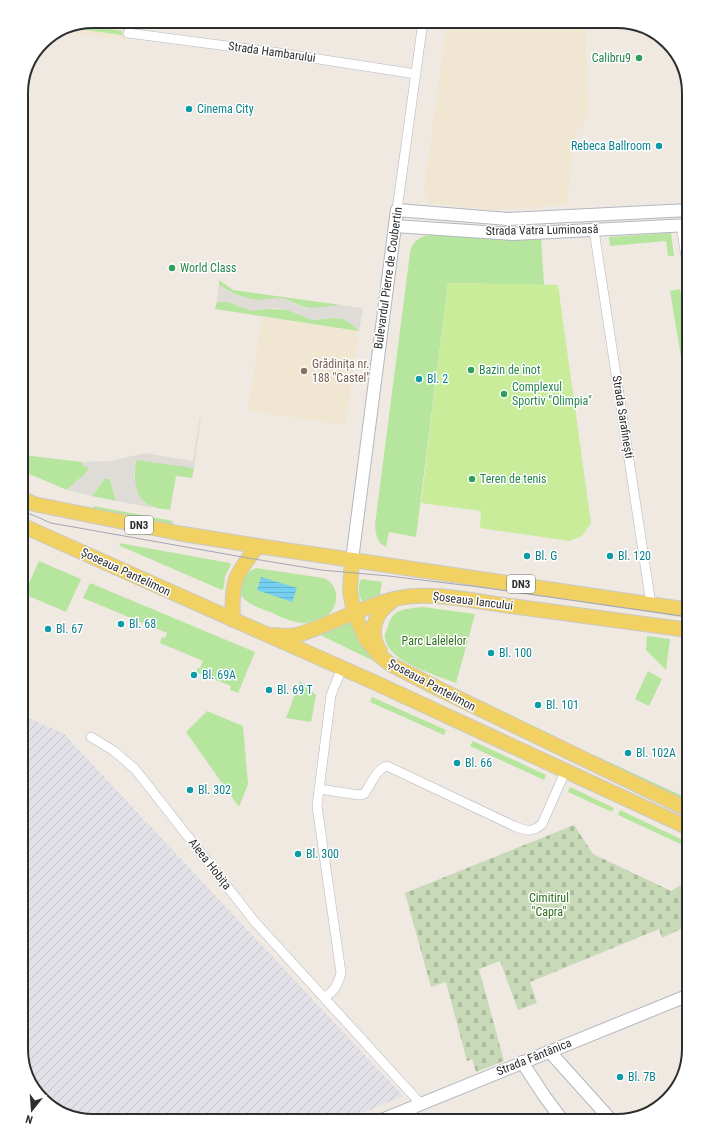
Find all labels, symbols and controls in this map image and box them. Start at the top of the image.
street label: Strada Hambarului [227,39,317,65]
place label: Calibru9 [592,51,631,65]
marker: Calibru9 [634,53,644,63]
place label: Cinema City [197,102,254,116]
marker: Cinema City [184,104,194,114]
place label: Rebeca Ballroom [571,139,651,153]
marker: Rebeca Ballroom [654,141,664,151]
street label: Bulevardul Pierre de Coubertin [371,206,405,350]
street label: Strada Vatra Luminoasă [485,222,599,238]
place label: World Class [180,261,236,275]
marker: World Class [167,263,177,273]
place label: Grădinița nr. 188 "Castel" [312,357,370,385]
place label: Bazin de înot [479,363,541,377]
marker: Bazin de înot [466,365,476,375]
marker: Grădinița nr. 188 "Castel" [299,366,309,376]
place label: Bl. 2 [427,372,448,386]
marker: Bl. 2 [414,374,424,384]
street label: Strada Sarafinești [609,375,636,460]
place label: Complexul Sportiv "Olimpia" [512,380,592,408]
marker: Complexul Sportiv "Olimpia" [499,389,509,399]
place label: Teren de tenis [480,472,547,486]
marker: Teren de tenis [467,474,477,484]
road number: DN3 [125,516,153,534]
street label: Șoseaua Pantelimon [79,545,173,600]
place label: Bl. G [535,549,557,563]
place label: Bl. 120 [618,549,651,563]
marker: Bl. G [522,551,532,561]
marker: Bl. 120 [605,551,615,561]
road number: DN3 [507,575,535,593]
street label: Șoseaua Iancului [432,589,514,614]
place label: Bl. 68 [129,617,156,631]
marker: Bl. 68 [116,619,126,629]
place label: Bl. 67 [56,622,83,636]
marker: Bl. 67 [43,624,53,634]
park label: Parc Lalelelor [402,634,467,648]
place label: Bl. 100 [499,646,532,660]
marker: Bl. 100 [486,648,496,658]
street label: Șoseaua Pantelimon [385,656,478,715]
place label: Bl. 69A [202,668,236,682]
marker: Bl. 69A [189,670,199,680]
place label: Bl. 69 T [277,683,313,697]
marker: Bl. 69 T [264,685,274,695]
place label: Bl. 101 [546,698,579,712]
marker: Bl. 101 [533,700,543,710]
place label: Bl. 102A [636,746,676,760]
marker: Bl. 102A [623,748,633,758]
place label: Bl. 66 [465,756,492,770]
marker: Bl. 66 [452,758,462,768]
place label: Bl. 302 [198,783,231,797]
marker: Bl. 302 [185,785,195,795]
street label: Aleea Hobița [185,836,234,893]
place label: Bl. 300 [306,847,339,861]
marker: Bl. 300 [293,849,303,859]
park label: Cimitirul "Capra" [529,891,569,919]
street label: Strada Fântânica [494,1035,574,1078]
place label: Bl. 7B [628,1070,656,1084]
marker: Bl. 7B [615,1072,625,1082]
north arrow [12,1090,52,1130]
text: N [24,1112,34,1126]

